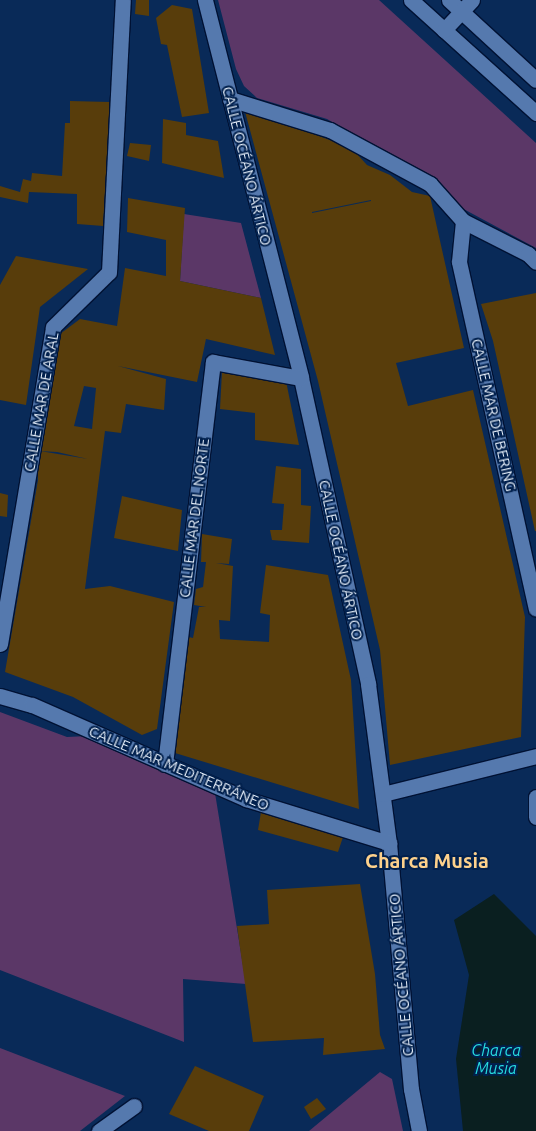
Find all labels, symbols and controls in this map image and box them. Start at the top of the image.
street label: CALLE OCÉANO ÁRTICO [219,85,275,247]
street label: CALLE MAR DE ARAL [20,331,62,473]
street label: CALLE MAR DE BERING [468,337,520,493]
street label: CALLE MAR DEL NORTE [175,437,213,599]
street label: CALLE OCÉANO ÁRTICO [315,478,367,642]
street label: CALLE MAR MEDITERRÁNEO [86,722,272,814]
district label: Charca Musia [365,848,489,872]
street label: CALLE OCÉANO ÁRTICO [385,893,417,1057]
water label: Charca Musia [471,1040,521,1078]

